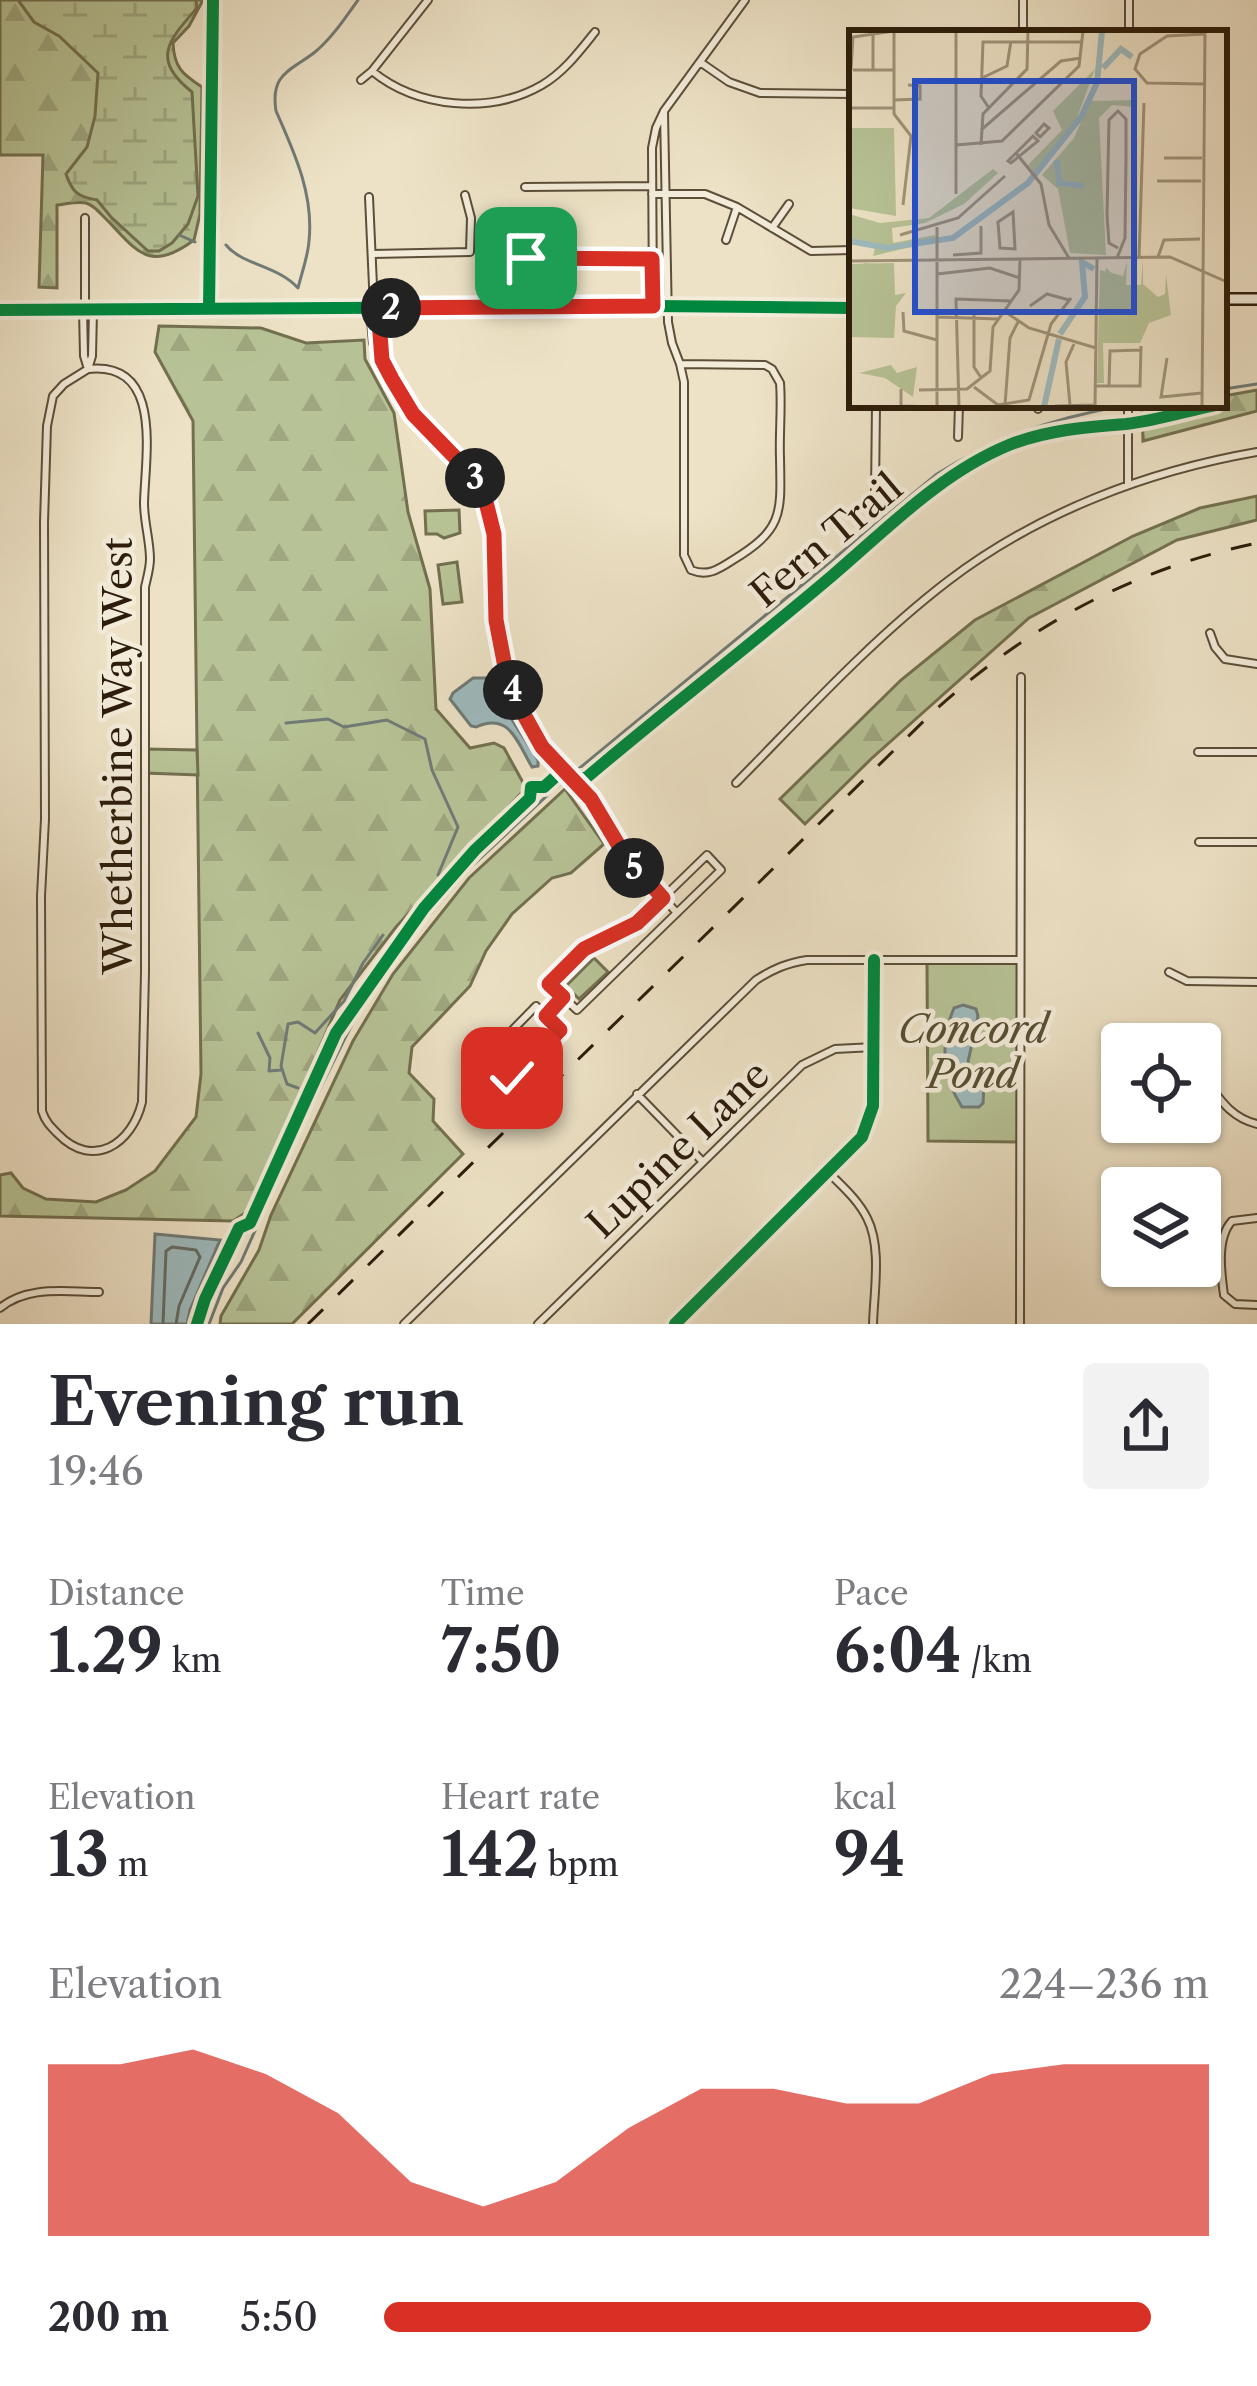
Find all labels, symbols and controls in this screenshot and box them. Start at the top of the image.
inset map [849,30,1227,408]
pin [475,207,577,309]
icon: arrive [493,225,559,291]
pin: 2 [361,278,421,338]
text: 2 [381,287,401,328]
pin: 3 [445,448,505,508]
text: 3 [466,457,484,498]
street label: Fern Trail [741,463,911,617]
street label: Whetherbine Way West [94,537,142,975]
pin: 4 [483,660,543,720]
text: 4 [503,669,523,710]
pin: 5 [604,838,664,898]
text: 5 [625,847,643,888]
park label: Concord Pond [898,1005,1052,1098]
map controls [1101,1023,1221,1287]
button: locate [1101,1023,1221,1143]
pin [461,1027,563,1129]
icon: check [479,1045,545,1111]
street label: Lupine Lane [577,1050,779,1248]
button: layers [1101,1167,1221,1287]
text: Evening run [48,1361,464,1442]
button: share [1083,1363,1209,1489]
text: 19:46 [48,1447,144,1495]
text: Distance [48,1573,185,1614]
text: Time [441,1573,524,1614]
text: Pace [834,1573,909,1614]
text: 1.29 [48,1614,163,1688]
text: 7:50 [441,1614,561,1688]
text: 6:04 [834,1614,961,1688]
text: km [163,1640,221,1681]
text: /km [961,1640,1032,1681]
text: Elevation [48,1777,195,1818]
text: Heart rate [441,1777,600,1818]
text: kcal [834,1777,896,1818]
text: 13 [48,1818,109,1892]
text: 142 [441,1818,539,1892]
text: 94 [834,1818,905,1892]
text: m [109,1844,148,1885]
text: bpm [539,1844,619,1885]
text: Elevation [48,1960,222,2008]
text: 224–236 m [999,1960,1209,2008]
text: 200 m [48,2293,169,2341]
text: 5:50 [240,2293,318,2341]

